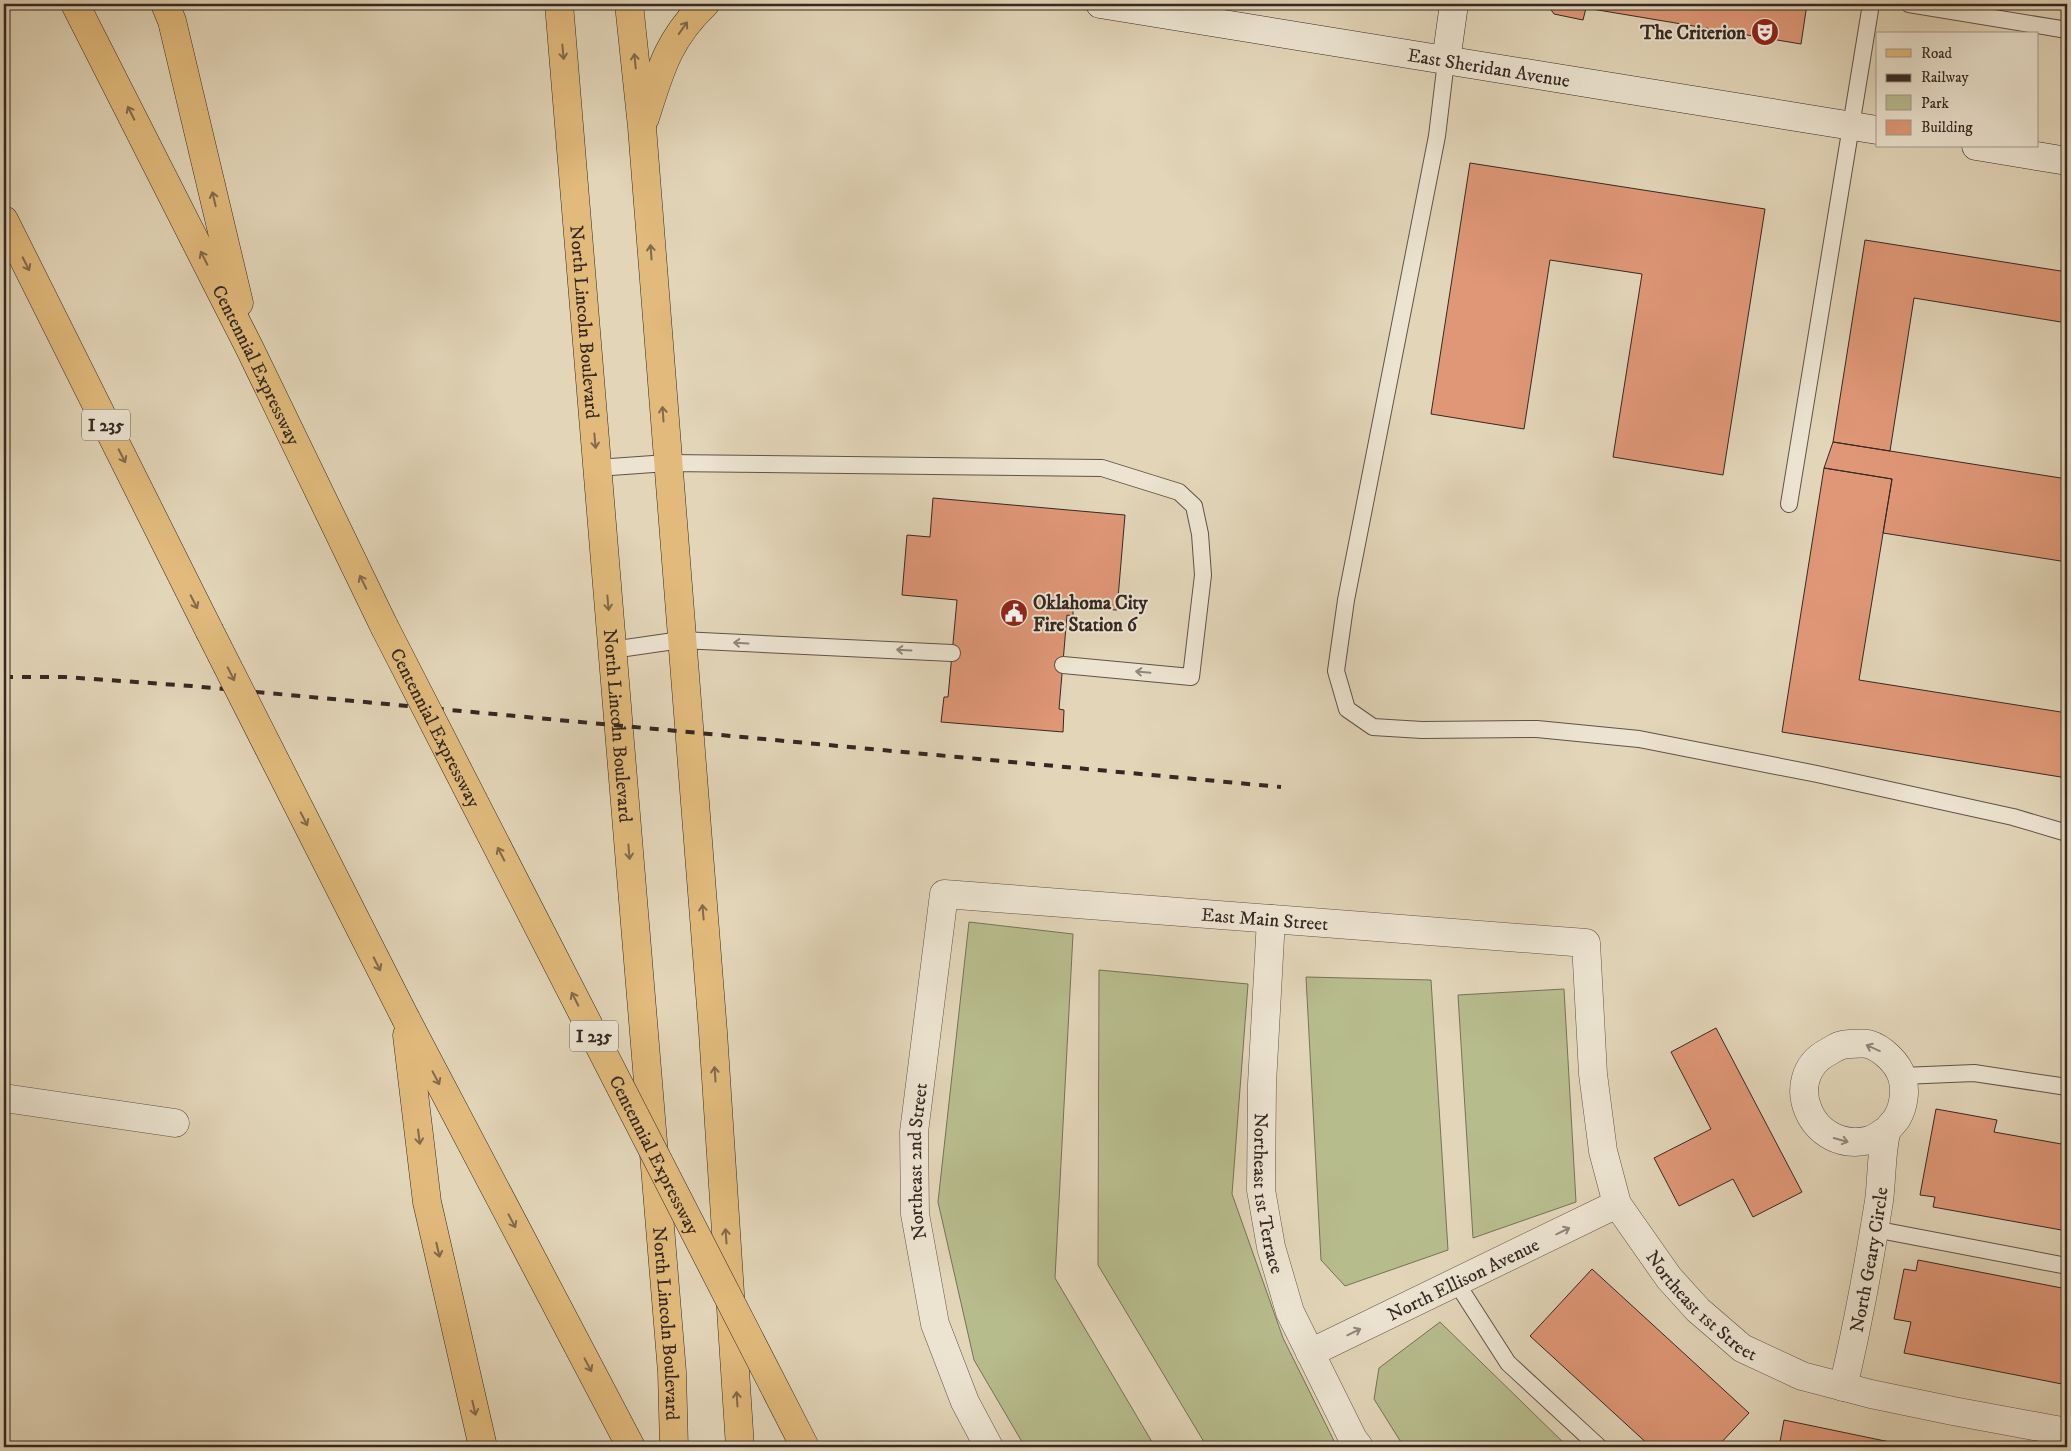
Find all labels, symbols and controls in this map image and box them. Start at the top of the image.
theatre icon: The Criterion [1750,17,1780,47]
one-way arrow [678,21,688,35]
place label: The Criterion [1639,22,1747,45]
legend [1876,32,2038,148]
one-way arrow [559,44,568,60]
street label: East Sheridan Avenue [1406,44,1572,93]
text: Road [1921,44,1953,63]
one-way arrow [630,53,640,69]
text: Railway [1921,68,1969,87]
text: Park [1921,94,1950,113]
one-way arrow [126,106,135,121]
text: Building [1921,118,1973,137]
one-way arrow [209,192,218,208]
street label: North Lincoln Boulevard [564,224,603,420]
one-way arrow [646,245,656,261]
one-way arrow [199,251,208,266]
one-way arrow [21,256,31,271]
street label: Centennial Expressway [206,281,305,450]
one-way arrow [659,407,668,423]
road number: I 235 [82,410,130,440]
one-way arrow [590,433,600,449]
one-way arrow [118,448,127,463]
one-way arrow [358,575,367,590]
place label: Oklahoma City Fire Station 6 [1033,592,1149,637]
one-way arrow [189,594,199,609]
one-way arrow [604,595,613,611]
public building icon: Oklahoma City Fire Station 6 [999,598,1029,628]
street label: North Lincoln Boulevard [598,628,637,824]
one-way arrow [734,638,750,647]
street label: Centennial Expressway [384,645,486,813]
one-way arrow [896,646,912,655]
one-way arrow [226,666,236,681]
one-way arrow [1135,668,1151,677]
one-way arrow [299,811,309,826]
one-way arrow [624,844,634,860]
one-way arrow [496,847,505,862]
street label: East Main Street [1200,904,1329,936]
one-way arrow [698,905,707,921]
one-way arrow [372,956,382,971]
one-way arrow [570,992,579,1007]
road number: I 235 [570,1020,618,1052]
one-way arrow [1866,1042,1881,1052]
one-way arrow [711,1067,720,1083]
one-way arrow [432,1070,442,1084]
street label: Centennial Expressway [603,1072,705,1240]
street label: Northeast 2nd Street [904,1082,933,1242]
street label: Northeast 1st Terrace [1248,1113,1288,1277]
one-way arrow [414,1129,424,1145]
one-way arrow [1832,1135,1848,1145]
street label: North Geary Circle [1846,1186,1893,1335]
one-way arrow [507,1214,517,1229]
one-way arrow [1555,1225,1570,1235]
street label: North Lincoln Boulevard [647,1226,683,1421]
one-way arrow [722,1229,731,1245]
street label: North Ellison Avenue [1384,1234,1543,1327]
one-way arrow [434,1241,443,1257]
street label: Northeast 1st Street [1640,1247,1760,1366]
one-way arrow [1346,1327,1361,1337]
one-way arrow [584,1357,593,1372]
one-way arrow [732,1391,742,1407]
one-way arrow [470,1400,479,1416]

